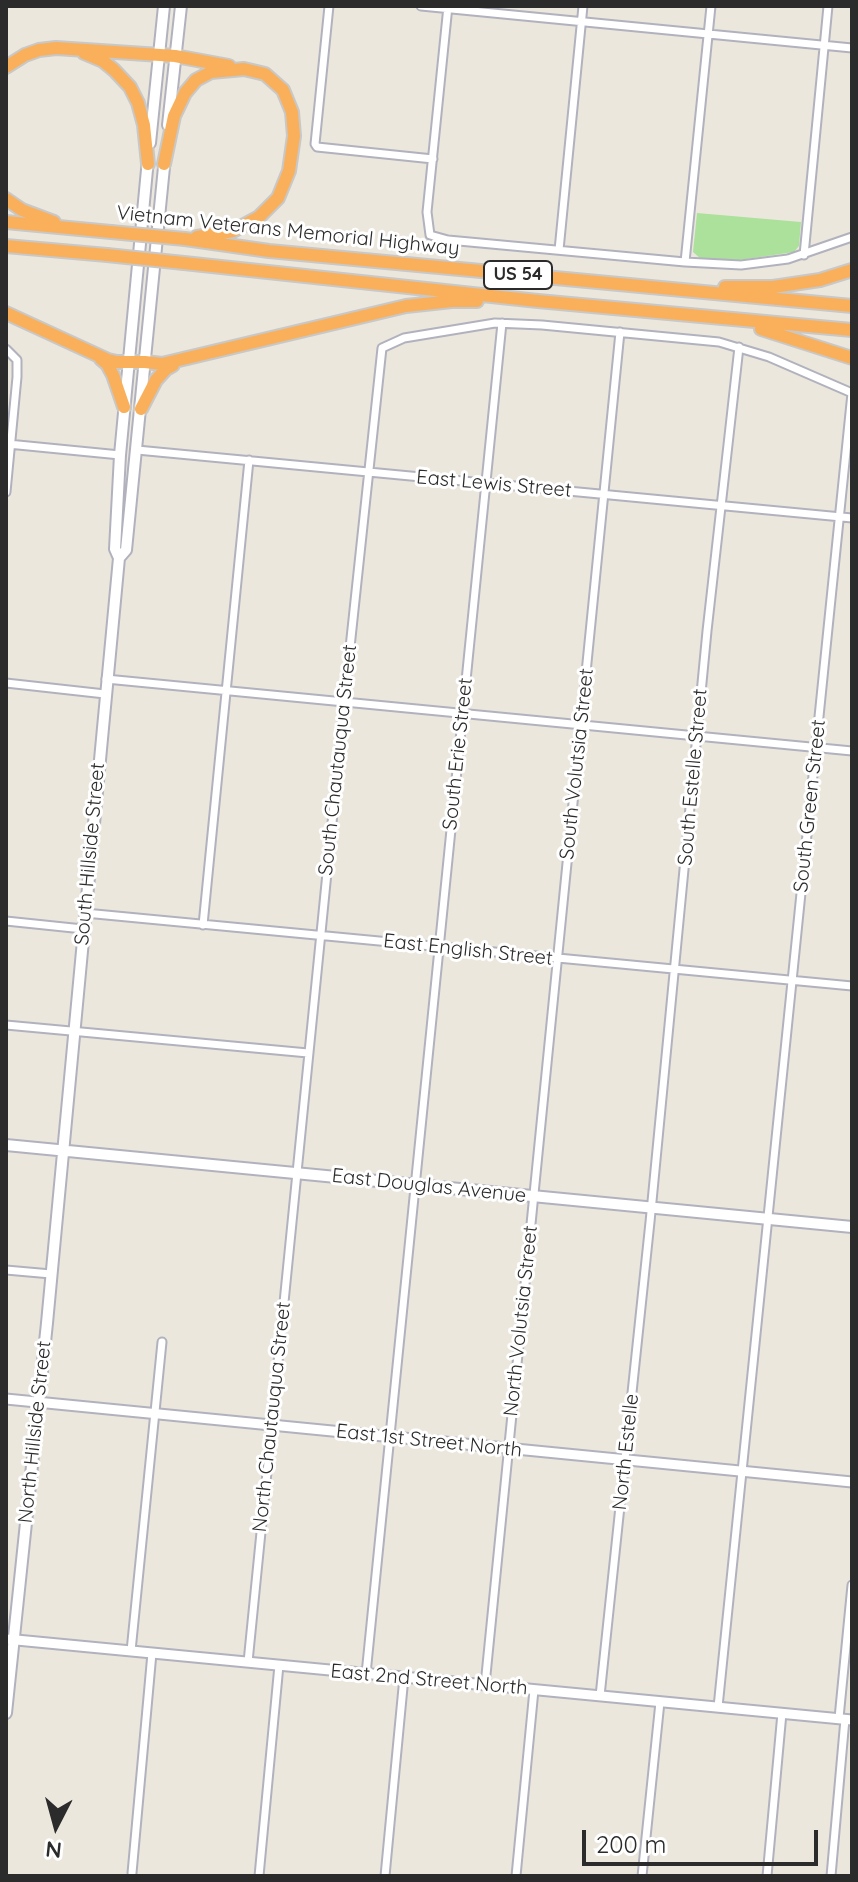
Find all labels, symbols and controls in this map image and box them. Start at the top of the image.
street label: Vietnam Veterans Memorial Highway [115,201,461,261]
road number: US 54 [484,261,552,289]
street label: East Lewis Street [415,465,573,503]
street label: South Chautauqua Street [314,643,362,877]
street label: South Volutsia Street [555,667,599,861]
street label: South Erie Street [438,677,478,831]
street label: South Estelle Street [673,688,713,866]
street label: South Green Street [789,718,831,894]
street label: South Hillside Street [70,762,110,946]
street label: East English Street [382,929,554,971]
street label: East Douglas Avenue [331,1164,527,1208]
street label: North Volutsia Street [499,1224,543,1418]
street label: North Chautauqua Street [248,1301,296,1533]
street label: North Hillside Street [14,1340,56,1524]
street label: North Estelle [608,1393,644,1511]
street label: East 1st Street North [335,1419,523,1463]
street label: East 2nd Street North [329,1659,529,1701]
north arrow [16,1786,96,1866]
scale bar [586,1814,822,1864]
text: 200 m [596,1829,666,1859]
text: N [44,1835,63,1865]

